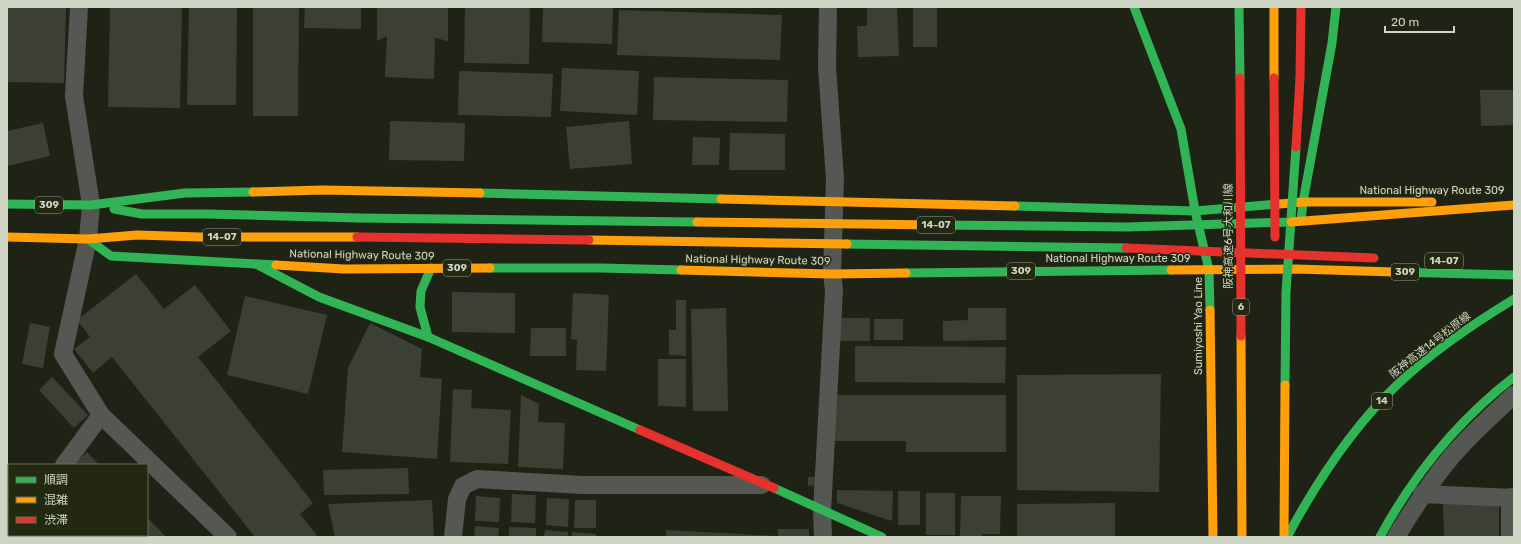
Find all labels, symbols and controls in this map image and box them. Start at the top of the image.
scale bar [1385,8,1454,34]
text: 20 m [1391,15,1419,29]
street label: 阪神高速6号大和川線 [1222,183,1235,289]
street label: National Highway Route 309 [1359,184,1505,197]
road number: 309 [35,197,63,213]
road number: 14-07 [917,217,955,233]
road number: 14-07 [203,229,241,245]
street label: National Highway Route 309 [289,247,435,263]
street label: National Highway Route 309 [685,252,831,268]
street label: National Highway Route 309 [1045,252,1191,265]
road number: 14-07 [1425,253,1463,269]
road number: 309 [443,260,471,276]
road number: 309 [1007,263,1035,279]
road number: 309 [1391,264,1419,280]
street label: Sumiyoshi Yao Line [1192,277,1205,375]
road number: 6 [1233,299,1249,315]
street label: 阪神高速14号松原線 [1387,309,1473,381]
road number: 14 [1372,393,1392,409]
legend [8,464,148,536]
text: 順調 [44,473,68,487]
text: 混雑 [44,493,68,507]
text: 渋滞 [44,513,68,527]

